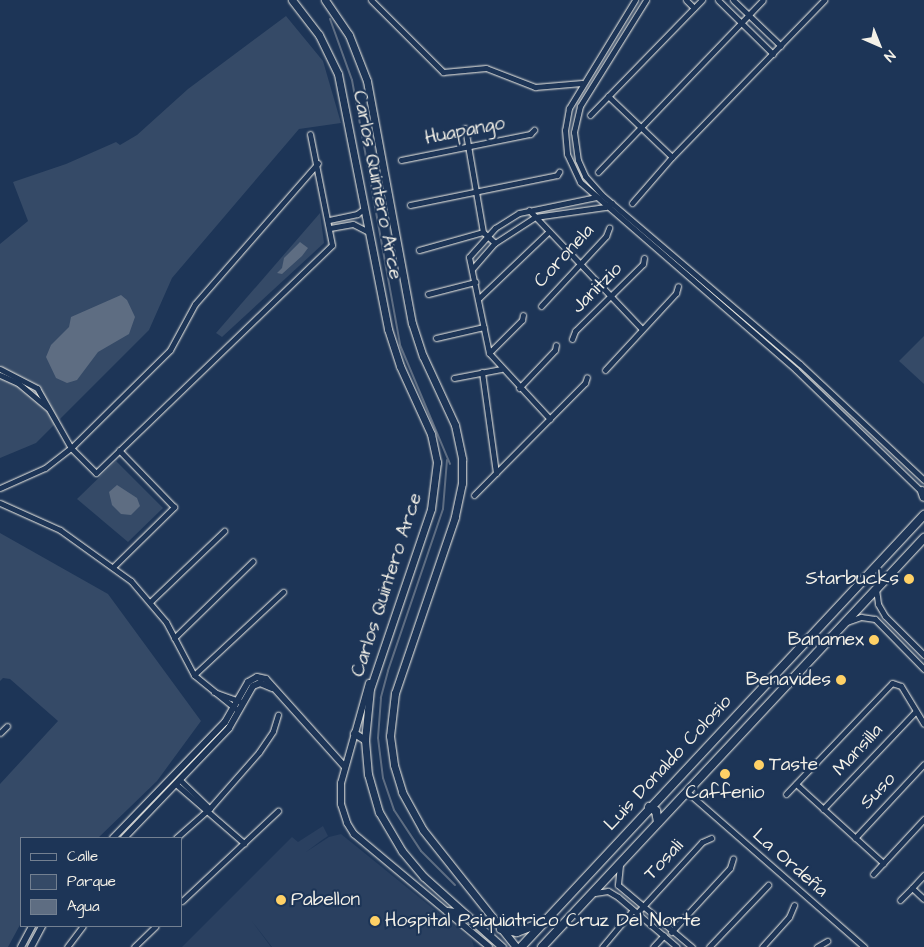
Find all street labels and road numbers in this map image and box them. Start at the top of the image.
street label: Carlos Quintero Arce [348,89,406,281]
street label: Huapango [423,112,507,150]
street label: Coronela [529,220,599,292]
street label: Janitzio [567,258,627,318]
street label: Carlos Quintero Arce [347,490,427,680]
street label: Luis Donaldo Colosio [599,691,737,835]
street label: Mansilla [828,719,888,781]
street label: Suso [855,768,901,814]
street label: La Ordeña [747,824,833,902]
street label: Tosali [639,835,689,885]

